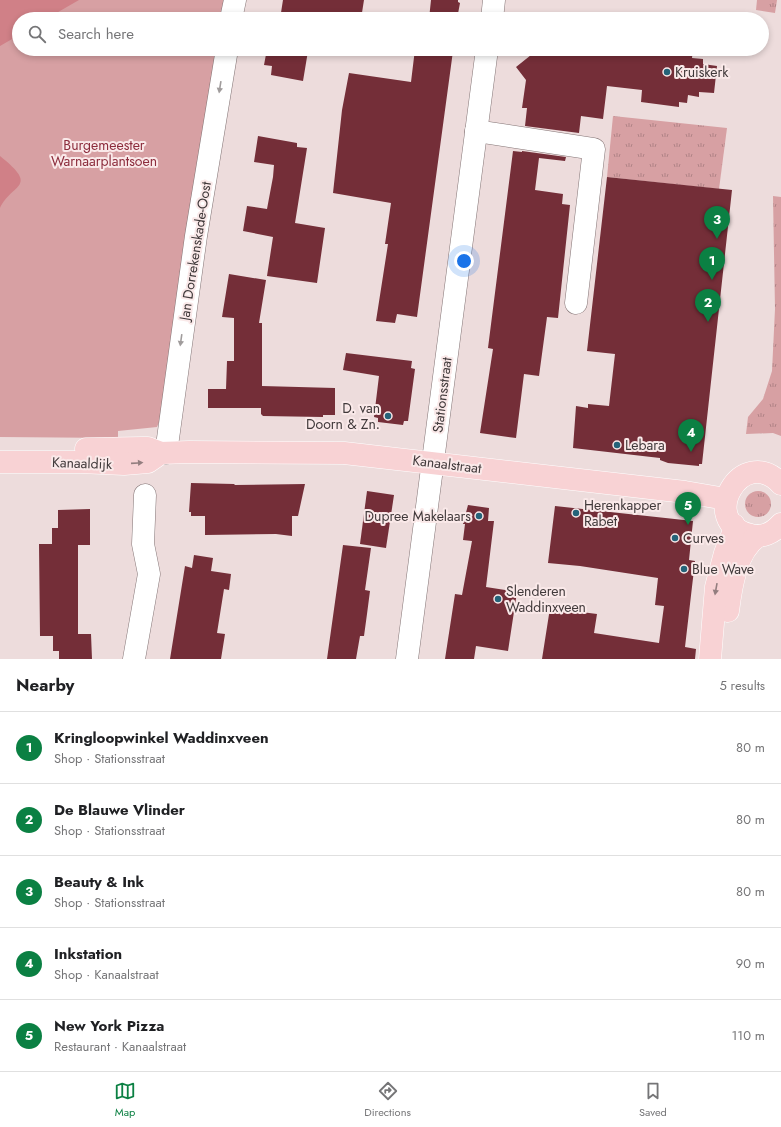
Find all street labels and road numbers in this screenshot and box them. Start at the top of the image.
street label: Jan Dorrekenskade-Oost [174,180,216,324]
street label: Stationsstraat [427,355,457,434]
street label: Kanaalstraat [411,450,483,478]
street label: Kanaaldijk [52,452,113,474]

